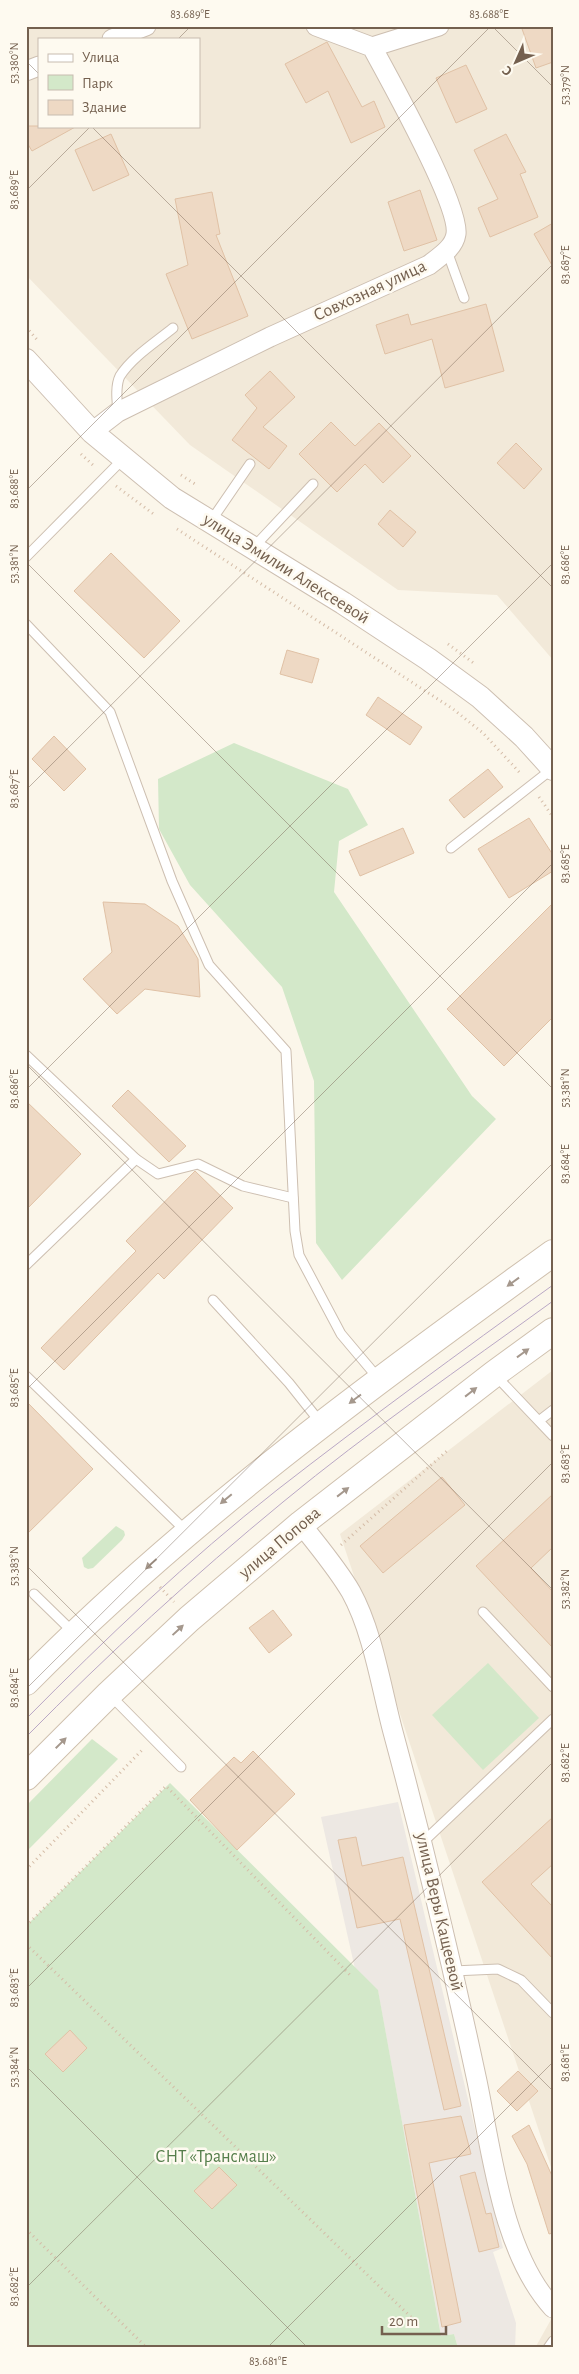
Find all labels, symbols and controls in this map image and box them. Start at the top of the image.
text: 83.689°E [170,8,210,20]
text: 83.688°E [469,8,509,20]
legend [38,38,200,128]
north arrow [492,38,542,88]
text: 53.380°N [8,42,20,84]
text: Улица [82,50,119,65]
text: С [500,63,515,78]
text: 53.379°N [559,65,571,105]
text: Парк [82,76,113,91]
text: Здание [82,100,127,115]
text: 83.689°E [8,170,20,210]
text: 83.687°E [559,245,571,285]
street label: Совхозная улица [311,257,429,325]
text: 83.688°E [8,469,20,509]
street label: улица Эмилии Алексеевой [199,510,372,628]
text: 53.381°N [8,544,20,584]
text: 83.686°E [559,545,571,585]
text: 83.687°E [8,769,20,809]
text: 83.685°E [559,844,571,884]
text: 53.381°N [559,1068,571,1108]
text: 83.686°E [8,1069,20,1109]
text: 83.684°E [559,1144,571,1184]
one-way arrow [506,1277,520,1287]
one-way arrow [517,1348,530,1358]
text: 83.685°E [8,1368,20,1408]
one-way arrow [464,1387,477,1398]
one-way arrow [348,1394,361,1405]
text: 83.683°E [559,1444,571,1483]
one-way arrow [336,1487,349,1498]
one-way arrow [220,1494,233,1505]
street label: улица Попова [235,1504,324,1583]
text: 53.383°N [8,1546,20,1586]
one-way arrow [144,1559,157,1570]
text: 53.382°N [559,1569,571,1609]
one-way arrow [171,1624,183,1636]
text: 83.684°E [8,1668,20,1708]
one-way arrow [55,1737,67,1749]
text: 83.682°E [559,1743,571,1783]
street label: улица Веры Кащеевой [412,1830,466,1993]
text: 83.683°E [8,1968,20,2007]
text: 83.681°E [559,2044,571,2082]
text: 53.384°N [8,2047,20,2087]
park label: СНТ «Трансмаш» [155,2148,277,2166]
text: 83.682°E [8,2267,20,2307]
scale bar [382,2304,445,2336]
text: 20 m [389,2314,418,2329]
text: 83.681°E [249,2355,287,2367]

